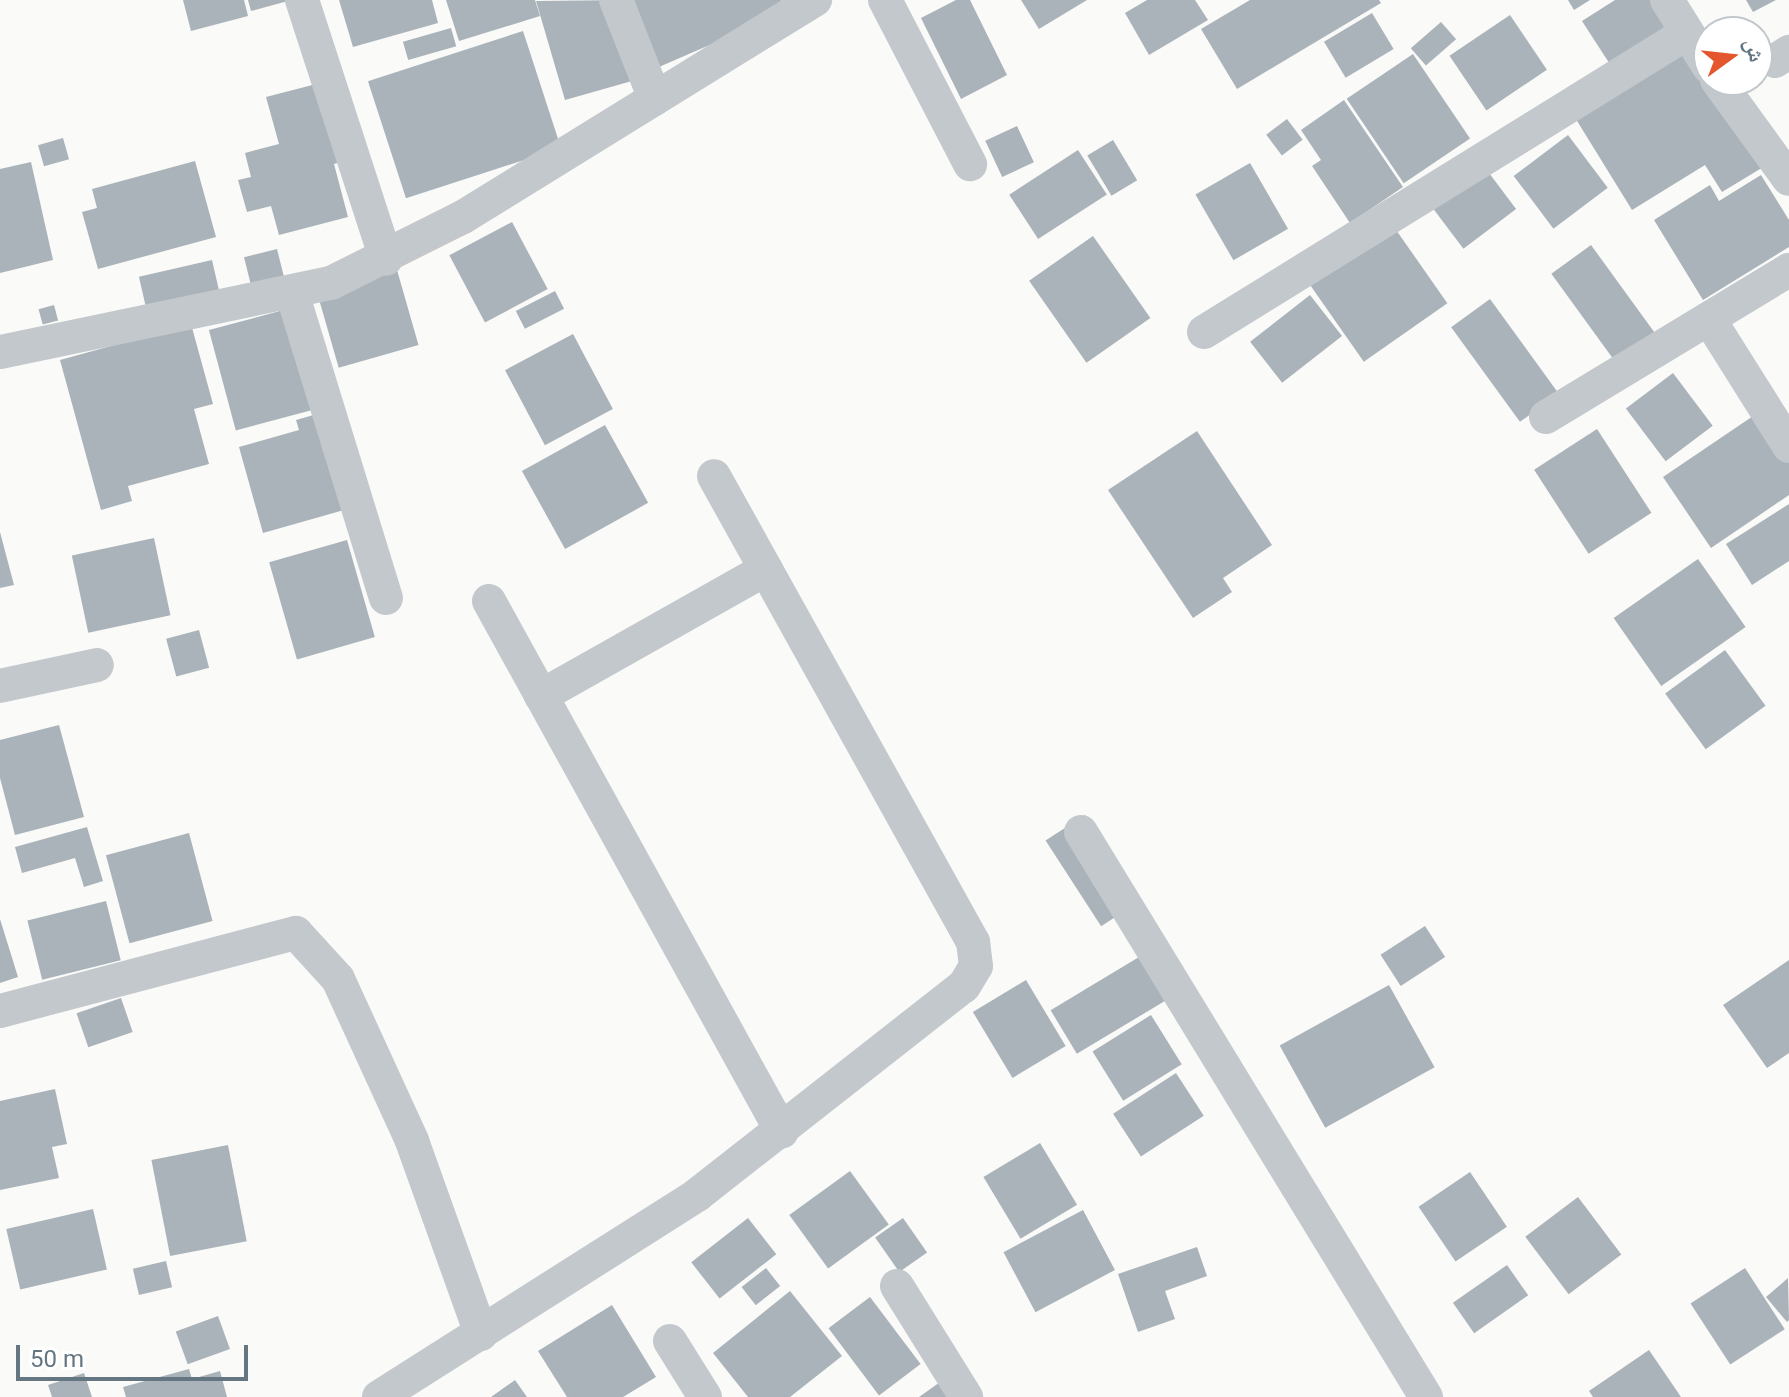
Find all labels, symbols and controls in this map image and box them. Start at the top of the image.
north arrow [1693,16,1773,96]
text: ش [1740,36,1770,65]
scale bar [20,1329,252,1379]
text: 50 m [30,1345,84,1373]

